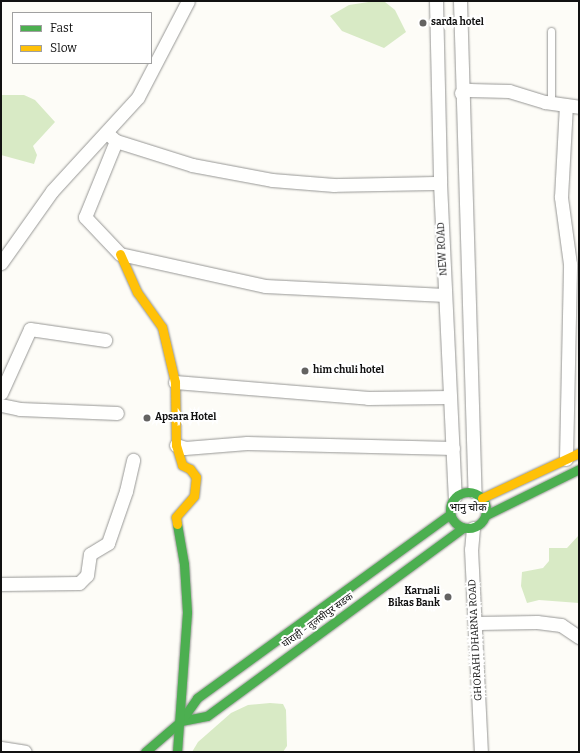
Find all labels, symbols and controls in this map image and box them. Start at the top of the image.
legend [12,12,152,64]
place label: sarda hotel [431,17,484,29]
marker: sarda hotel [418,18,428,28]
text: Fast [50,21,73,35]
text: Slow [50,41,77,55]
street label: NEW ROAD [436,222,450,276]
place label: him chuli hotel [313,365,384,377]
marker: him chuli hotel [300,366,310,376]
place label: Apsara Hotel [155,412,216,424]
marker: Apsara Hotel [142,413,152,423]
district label: भानु चोक [449,501,487,515]
street label: GHORAHI DHARNA ROAD [467,579,485,701]
place label: Karnali Bikas Bank [388,585,440,608]
street label: घोराही - तुलसीपुर सडक [280,591,356,651]
marker: Karnali Bikas Bank [443,592,453,602]

